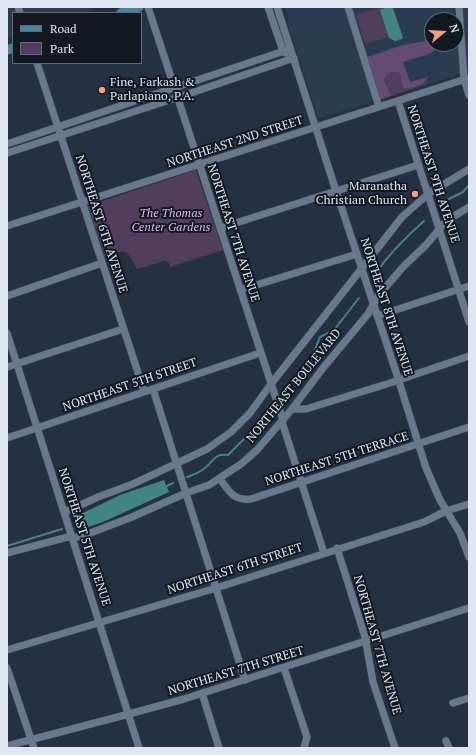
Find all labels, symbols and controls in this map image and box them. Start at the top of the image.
legend [12,12,142,64]
north arrow [424,12,464,52]
text: Road [50,21,77,36]
text: N [447,22,462,35]
text: Park [50,41,74,56]
place label: Fine, Farkash & Parlapiano, P.A. [110,76,195,104]
marker: Fine, Farkash & Parlapiano, P.A. [97,85,107,95]
street label: NORTHEAST 9TH AVENUE [404,103,462,245]
street label: NORTHEAST 2ND STREET [165,113,305,171]
street label: NORTHEAST 6TH AVENUE [72,153,130,295]
street label: NORTHEAST 7TH AVENUE [204,162,262,304]
place label: Maranatha Christian Church [316,180,407,208]
marker: Maranatha Christian Church [410,189,420,199]
park label: The Thomas Center Gardens [131,207,211,235]
street label: NORTHEAST 8TH AVENUE [357,236,415,378]
street label: NORTHEAST BOULEVARD [244,326,344,446]
street label: NORTHEAST 5TH STREET [61,355,199,415]
street label: NORTHEAST 5TH TERRACE [263,429,411,489]
street label: NORTHEAST 5TH AVENUE [55,466,113,608]
street label: NORTHEAST 6TH STREET [166,540,304,598]
street label: NORTHEAST 7TH AVENUE [350,574,404,716]
street label: NORTHEAST 7TH STREET [166,643,306,699]

